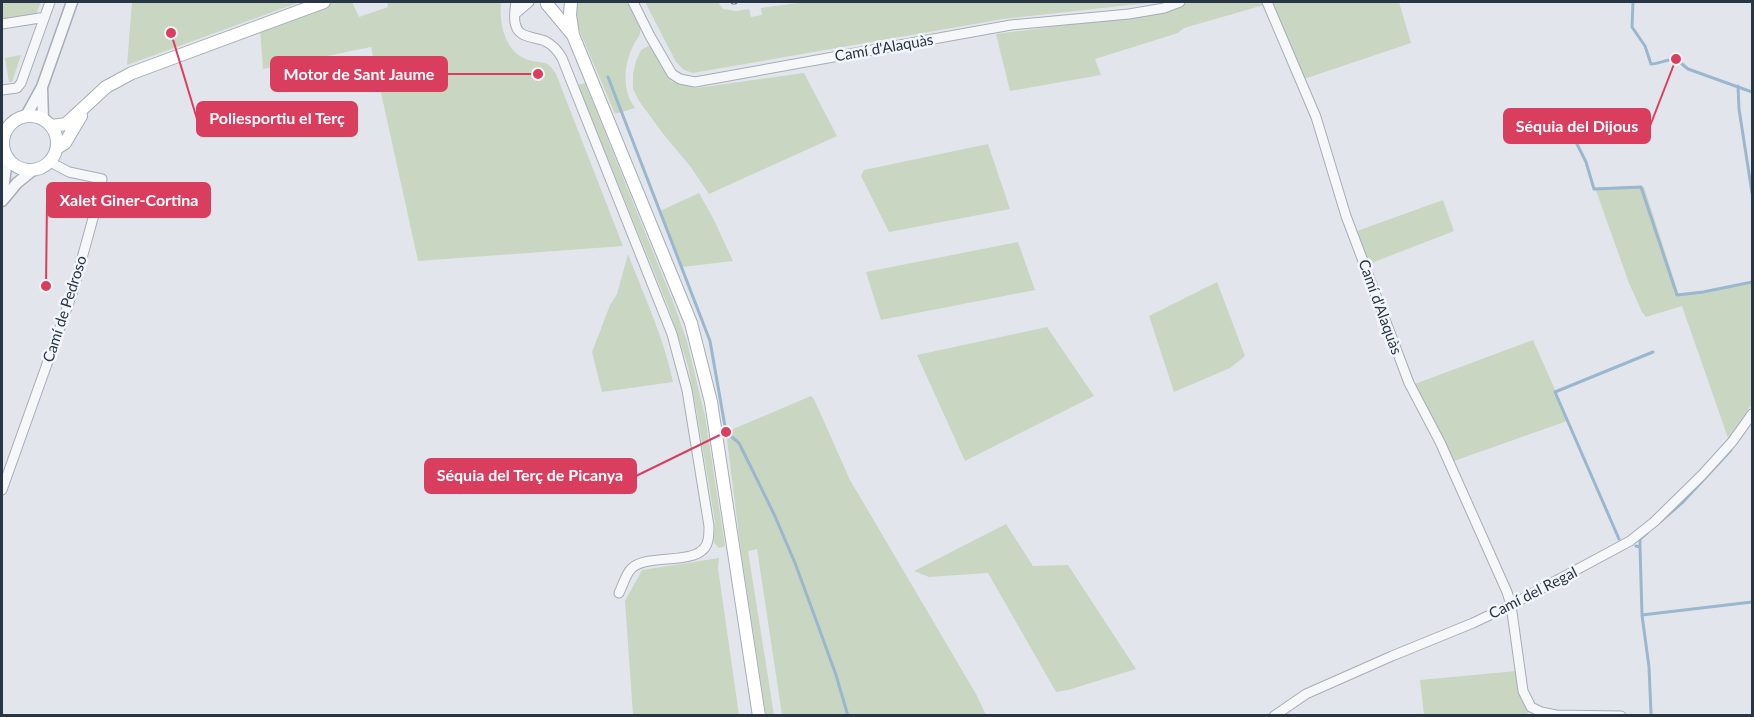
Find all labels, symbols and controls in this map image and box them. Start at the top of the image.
street label: Camí d'Alaquàs [833,29,934,65]
callout: Motor de Sant Jaume [271,57,447,91]
text: Motor de Sant Jaume [284,64,435,83]
callout: Poliesportiu el Terç [197,102,357,136]
text: Poliesportiu el Terç [209,108,345,127]
callout: Séquia del Dijous [1504,109,1650,143]
text: Séquia del Dijous [1516,116,1638,135]
callout: Xalet Giner-Cortina [47,183,210,217]
text: Xalet Giner-Cortina [59,190,199,209]
street label: Camí de Pedroso [38,253,90,364]
street label: Camí d'Alaquàs [1355,257,1406,357]
callout: Séquia del Terç de Picanya [425,459,636,493]
text: Séquia del Terç de Picanya [437,465,623,484]
street label: Camí del Regal [1485,562,1580,622]

